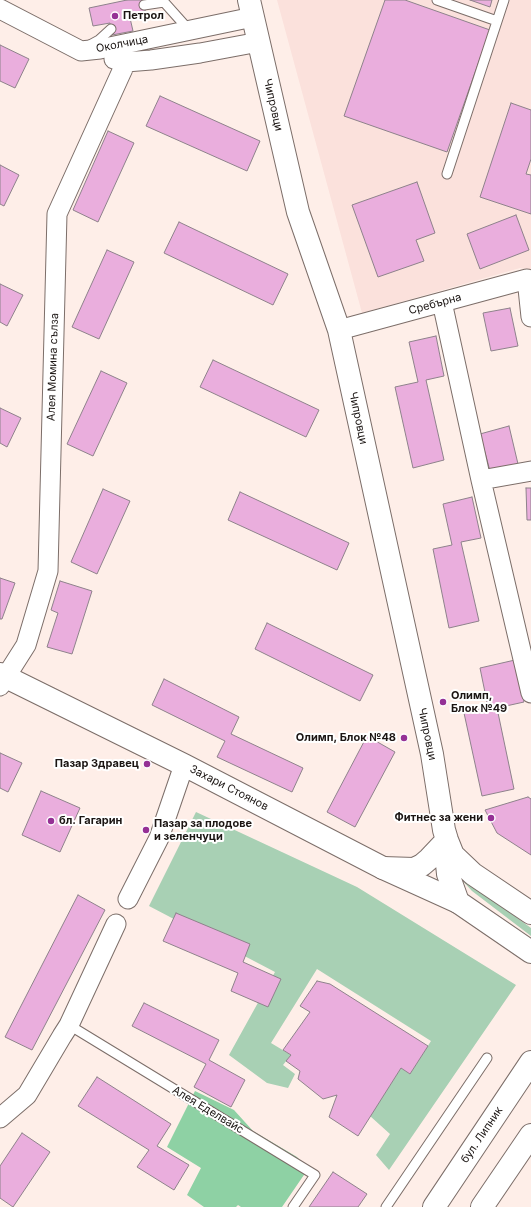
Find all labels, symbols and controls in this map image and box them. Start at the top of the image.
place label: Петрол [123,9,164,23]
marker: Петрол [110,11,120,21]
street label: Околчица [95,32,149,56]
street label: Чипровци [261,78,285,132]
street label: Сребърна [407,291,463,317]
street label: Алея Момина сълза [45,313,61,421]
street label: Чипровци [346,391,370,445]
place label: Олимп, Блок №49 [451,689,507,715]
marker: Олимп, Блок №49 [438,697,448,707]
street label: Чипровци [415,707,439,761]
place label: Олимп, Блок №48 [296,731,396,745]
marker: Олимп, Блок №48 [399,733,409,743]
place label: Пазар Здравец [55,757,139,771]
marker: Пазар Здравец [142,759,152,769]
street label: Захари Стоянов [187,762,271,814]
place label: Фитнес за жени [395,811,483,825]
marker: Фитнес за жени [486,813,496,823]
place label: бл. Гагарин [59,814,122,828]
marker: бл. Гагарин [46,816,56,826]
place label: Пазар за плодове и зеленчуци [154,817,252,843]
marker: Пазар за плодове и зеленчуци [141,825,151,835]
street label: Алея Еделвайс [170,1083,246,1137]
street label: бул. Липник [458,1104,506,1166]

